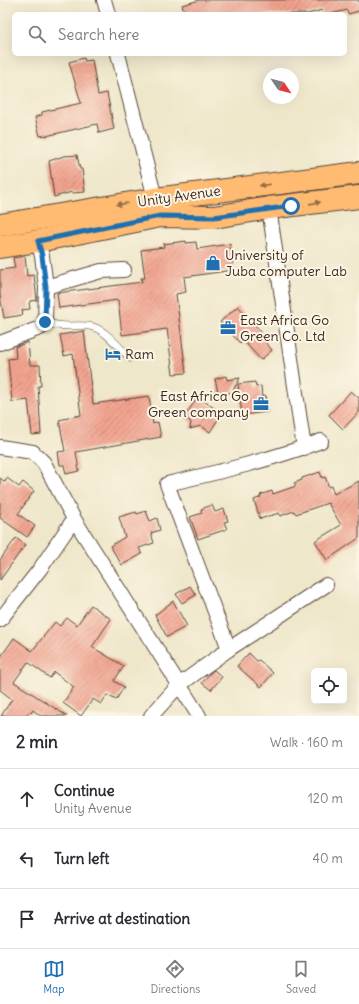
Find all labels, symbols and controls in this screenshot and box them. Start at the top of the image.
search box [12,12,347,56]
icon: search [26,23,48,45]
text: Search here [58,25,139,44]
north arrow [263,68,299,104]
street label: Unity Avenue [136,181,222,211]
one-way arrow [259,182,271,188]
route start [282,197,300,215]
one-way arrow [309,200,321,206]
one-way arrow [116,201,128,207]
place label: University of Juba computer Lab [225,246,347,280]
shop icon: University of Juba computer Lab [204,254,222,272]
place label: East Africa Go Green Co. Ltd [240,311,329,345]
route end [36,313,54,331]
office icon: East Africa Go Green Co. Ltd [219,319,237,337]
hotel icon: Ram [104,345,122,363]
place label: Ram [125,345,154,363]
place label: East Africa Go Green company [148,387,249,421]
office icon: East Africa Go Green company [252,395,270,413]
map controls [311,668,347,704]
button: locate [311,668,347,704]
text: 2 min [16,731,58,753]
text: Walk · 160 m [270,734,343,751]
text: Continue [54,781,115,800]
icon: ahead [16,788,38,810]
text: 120 m [308,790,343,807]
text: Unity Avenue [54,800,132,817]
icon: left [16,848,38,870]
text: Turn left [54,849,109,868]
text: 40 m [312,850,343,867]
icon: arrive [16,908,38,930]
text: Arrive at destination [54,909,190,928]
tab: Map [43,958,65,996]
tab: Directions [151,958,200,996]
tab: Saved [286,958,316,996]

